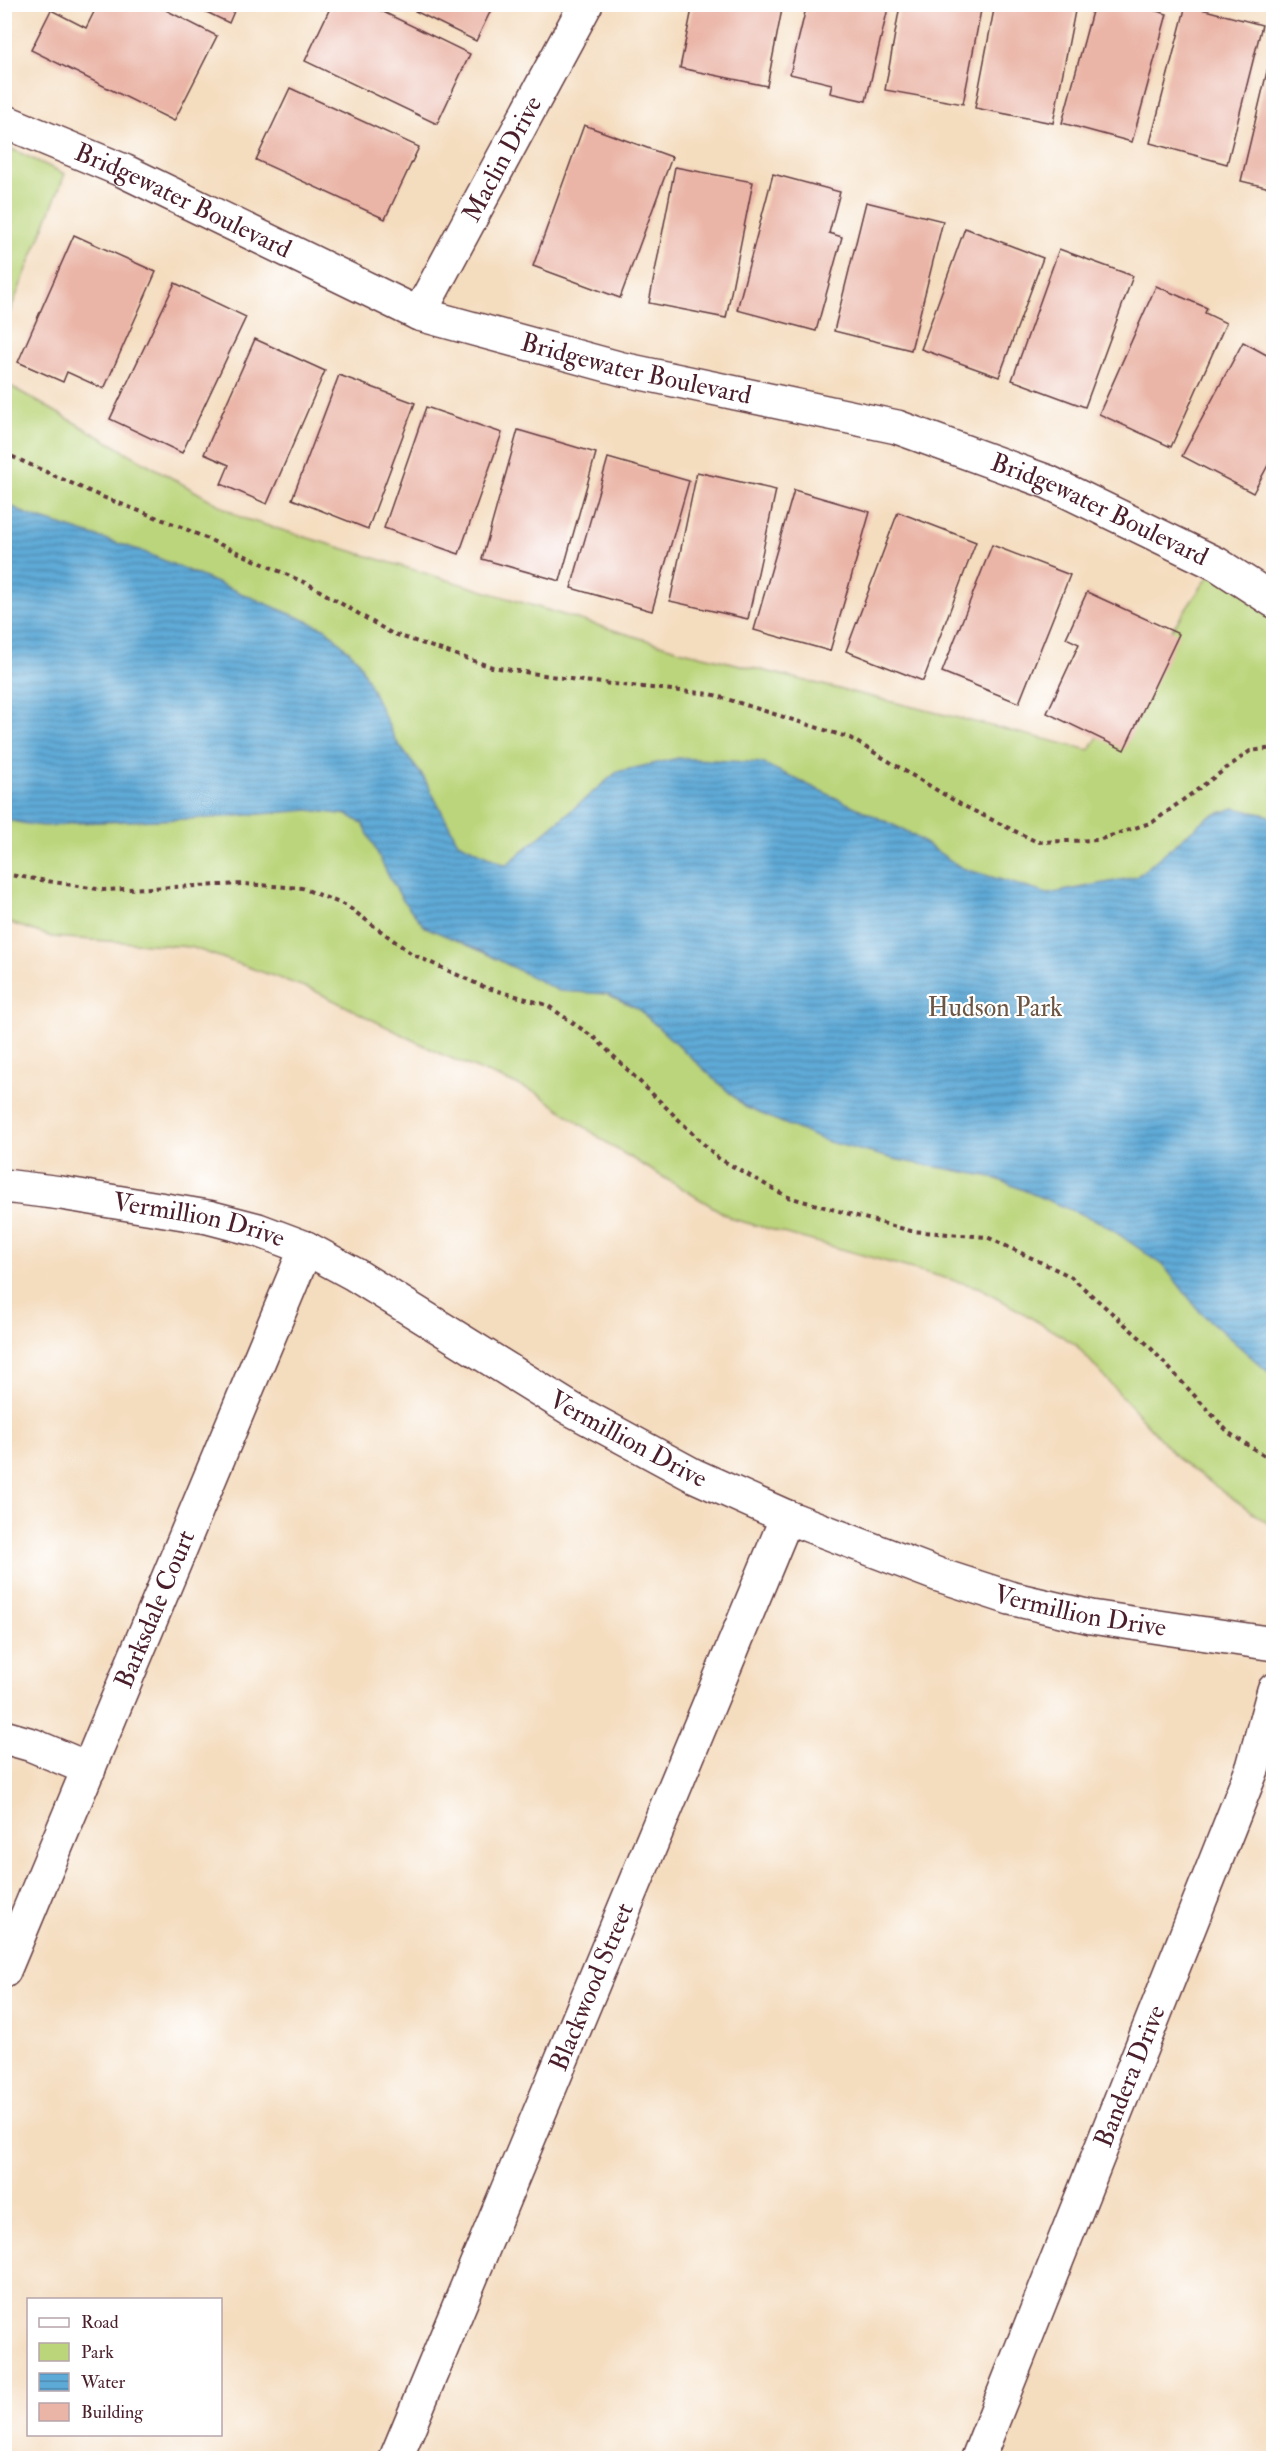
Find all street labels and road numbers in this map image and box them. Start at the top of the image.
street label: Maclin Drive [456,91,549,227]
street label: Bridgewater Boulevard [70,136,297,266]
street label: Bridgewater Boulevard [517,326,754,412]
street label: Bridgewater Boulevard [986,447,1213,573]
street label: Vermillion Drive [111,1186,289,1255]
street label: Vermillion Drive [543,1383,712,1495]
street label: Barksdale Court [108,1526,202,1693]
street label: Vermillion Drive [990,1578,1169,1644]
street label: Blackwood Street [543,1898,641,2076]
street label: Bandera Drive [1087,2000,1173,2152]

